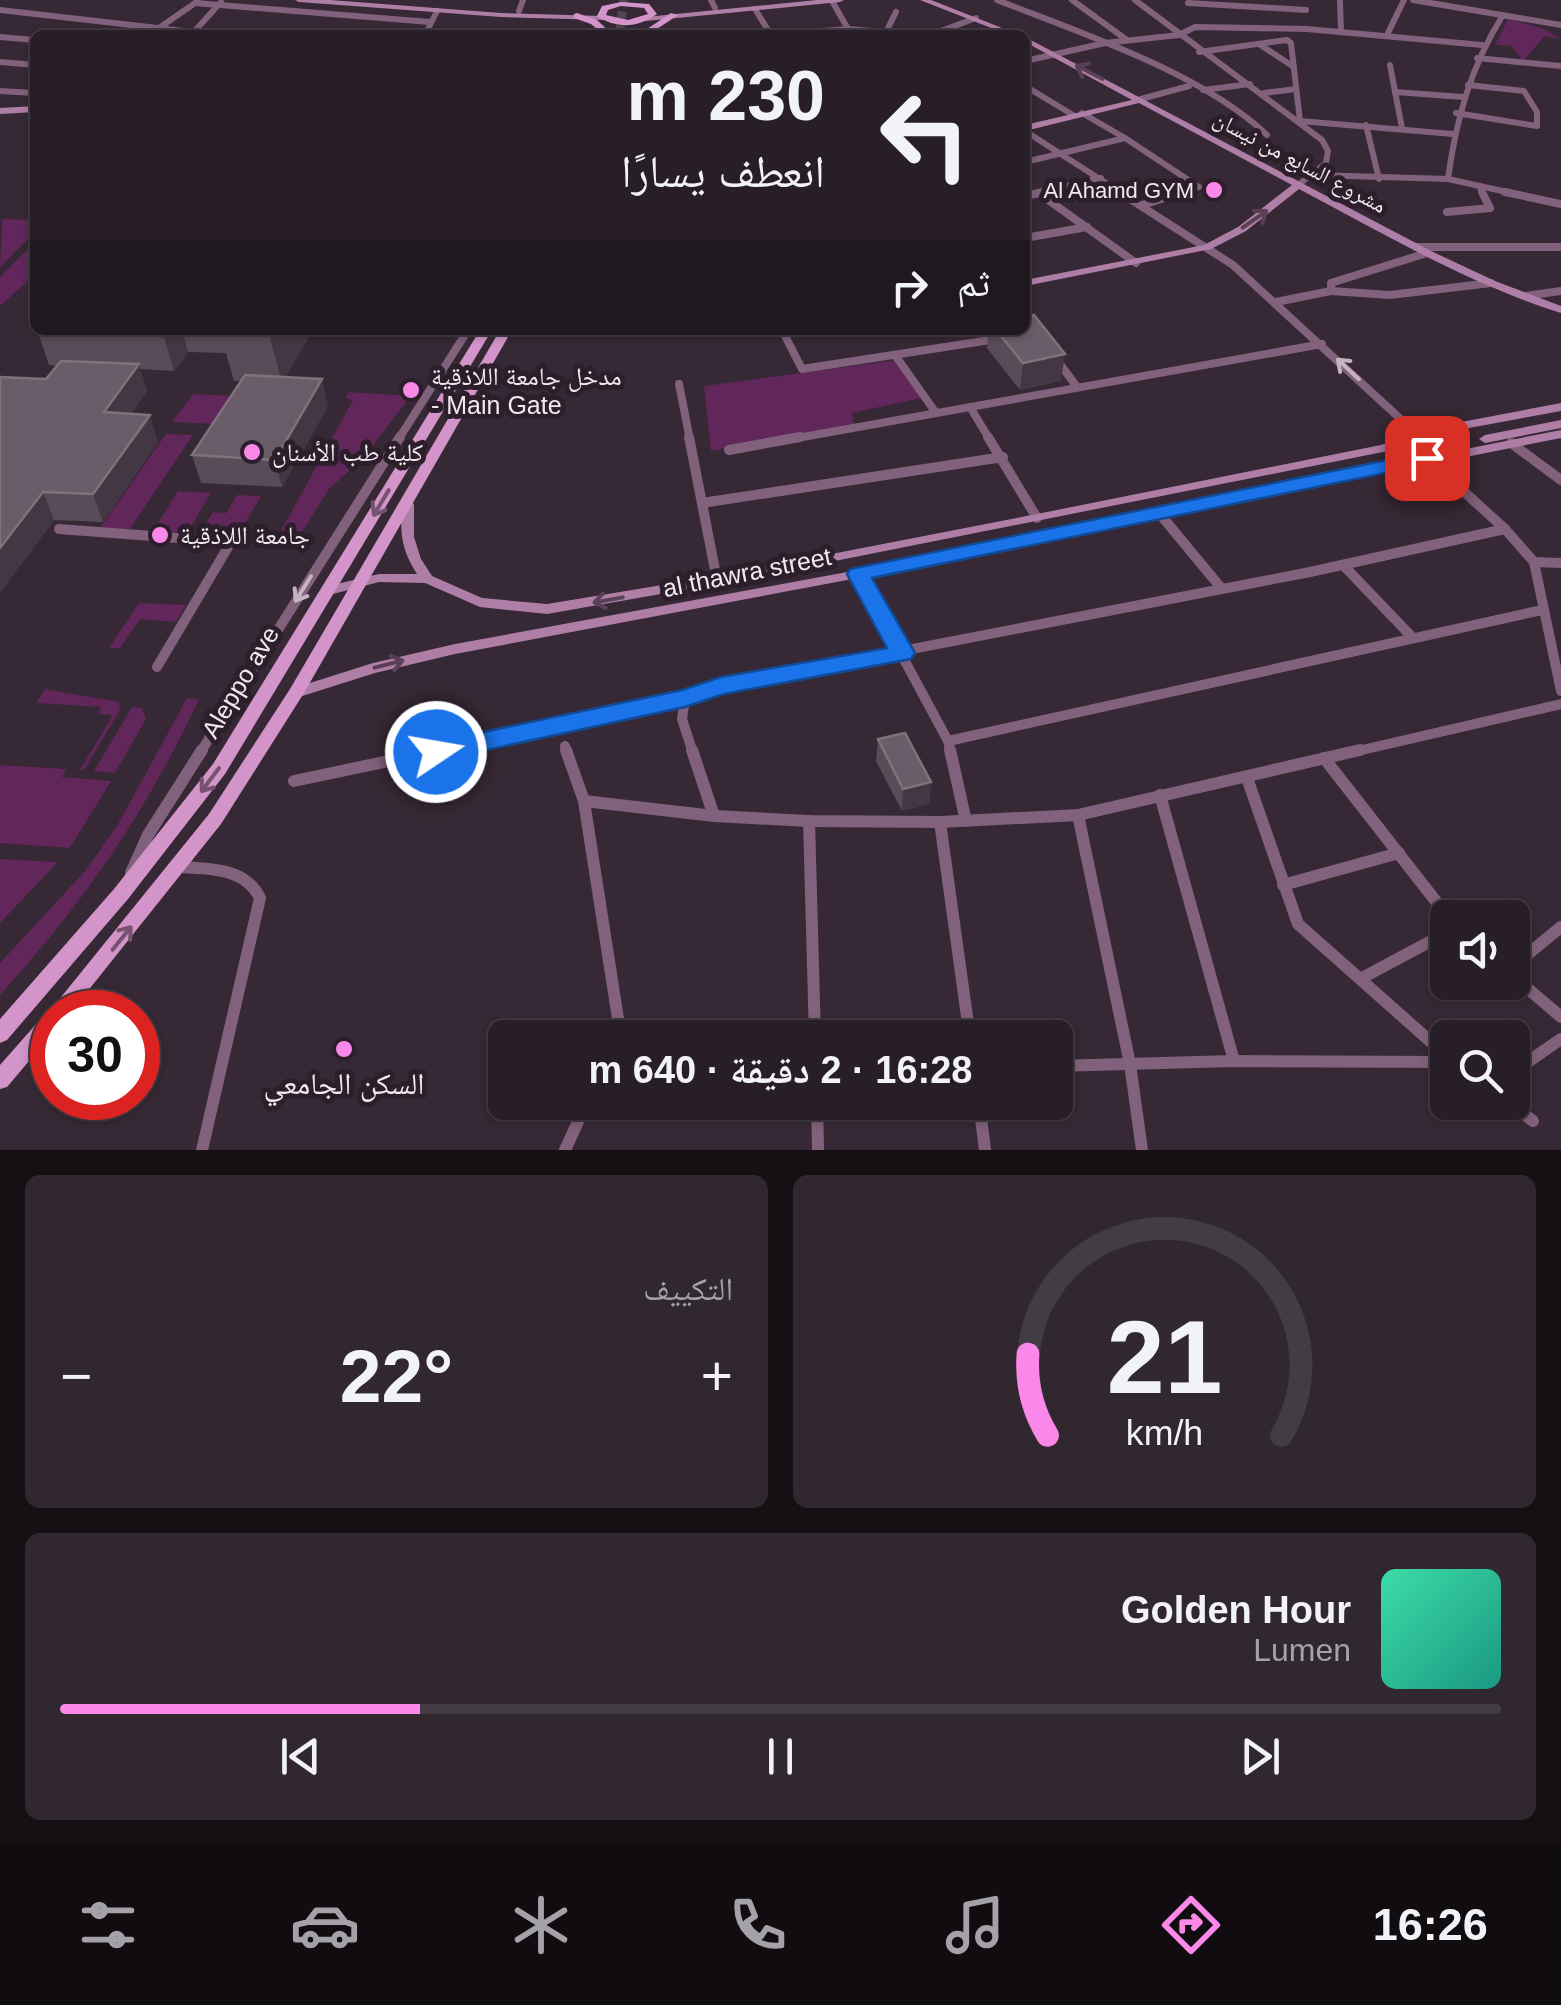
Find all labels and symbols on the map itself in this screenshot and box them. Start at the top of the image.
one-way arrow [1074,62,1104,81]
street label: مشروع السابع من نيسان [1209,106,1391,219]
place label: Al Ahamd GYM [1044,178,1194,203]
marker: Al Ahamd GYM [1203,179,1225,201]
one-way arrow [1240,209,1268,230]
one-way arrow [1337,357,1361,381]
place label: مدخل جامعة اللاذقية - Main Gate [431,362,622,419]
marker: مدخل جامعة اللاذقية - Main Gate [400,379,422,401]
pin [1385,416,1470,501]
place label: كلية طب الأسنان [272,438,423,468]
marker: كلية طب الأسنان [241,441,263,463]
one-way arrow [371,488,391,517]
place label: جامعة اللاذقية [180,521,310,549]
marker: جامعة اللاذقية [149,524,171,546]
street label: al thawra street [660,542,834,602]
one-way arrow [292,574,313,603]
one-way arrow [592,591,625,610]
street label: Aleppo ave [196,621,284,743]
one-way arrow [373,654,404,673]
position arrow [384,700,488,804]
one-way arrow [200,766,221,793]
one-way arrow [111,925,132,952]
speed limit sign: 30 [30,990,160,1120]
marker: السكن الجامعي [333,1038,355,1060]
place label: السكن الجامعي [264,1067,424,1107]

